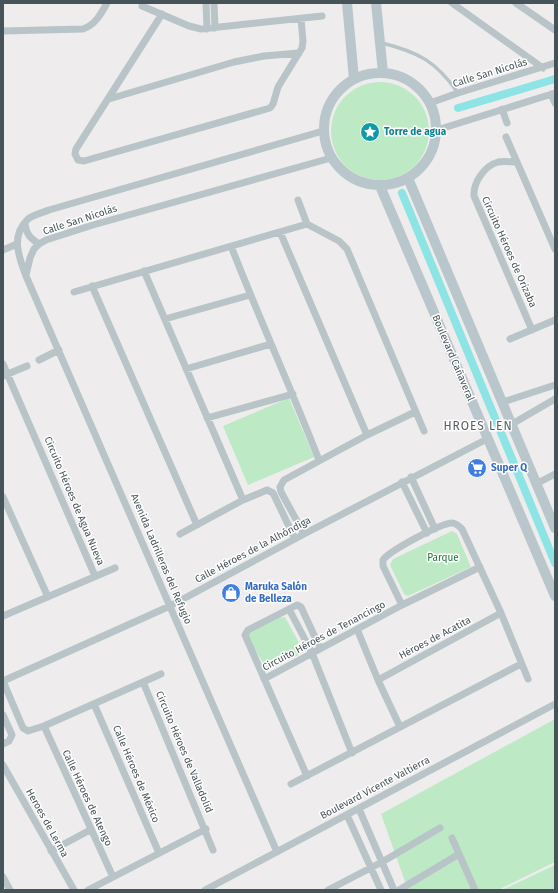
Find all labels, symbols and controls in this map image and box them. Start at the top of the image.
street label: Calle San Nicolás [451,56,529,90]
place icon: Torre de agua [359,121,381,143]
place label: Torre de agua [384,126,447,138]
street label: Circuito Héroes de Orizaba [479,195,539,309]
street label: Calle San Nicolás [41,202,119,238]
street label: Boulevard Cañaveral [429,313,477,403]
district label: HROES LEN [443,419,513,433]
street label: Circuito Héroes de Agua Nueva [41,435,107,567]
supermarket icon: Super Q [466,457,488,479]
place label: Super Q [491,462,527,474]
street label: Avenida Ladrilleras del Refugio [128,492,194,626]
street label: Calle Héroes de la Alhóndiga [193,514,313,586]
park label: Parque [427,552,459,564]
place label: Maruka Salón de Belleza [245,580,307,605]
shop icon: Maruka Salón de Belleza [220,582,242,604]
street label: Circuito Héroes de Tenancingo [261,598,388,674]
street label: Héroes de Acatita [397,614,473,662]
street label: Circuito Héroes de Valladolid [153,689,215,815]
street label: Calle Héroes de México [110,724,162,825]
street label: Calle Héroes de Atengo [59,748,115,848]
street label: Boulevard Vicente Valtierra [318,754,432,822]
street label: Heroes de Lerma [23,787,71,859]

